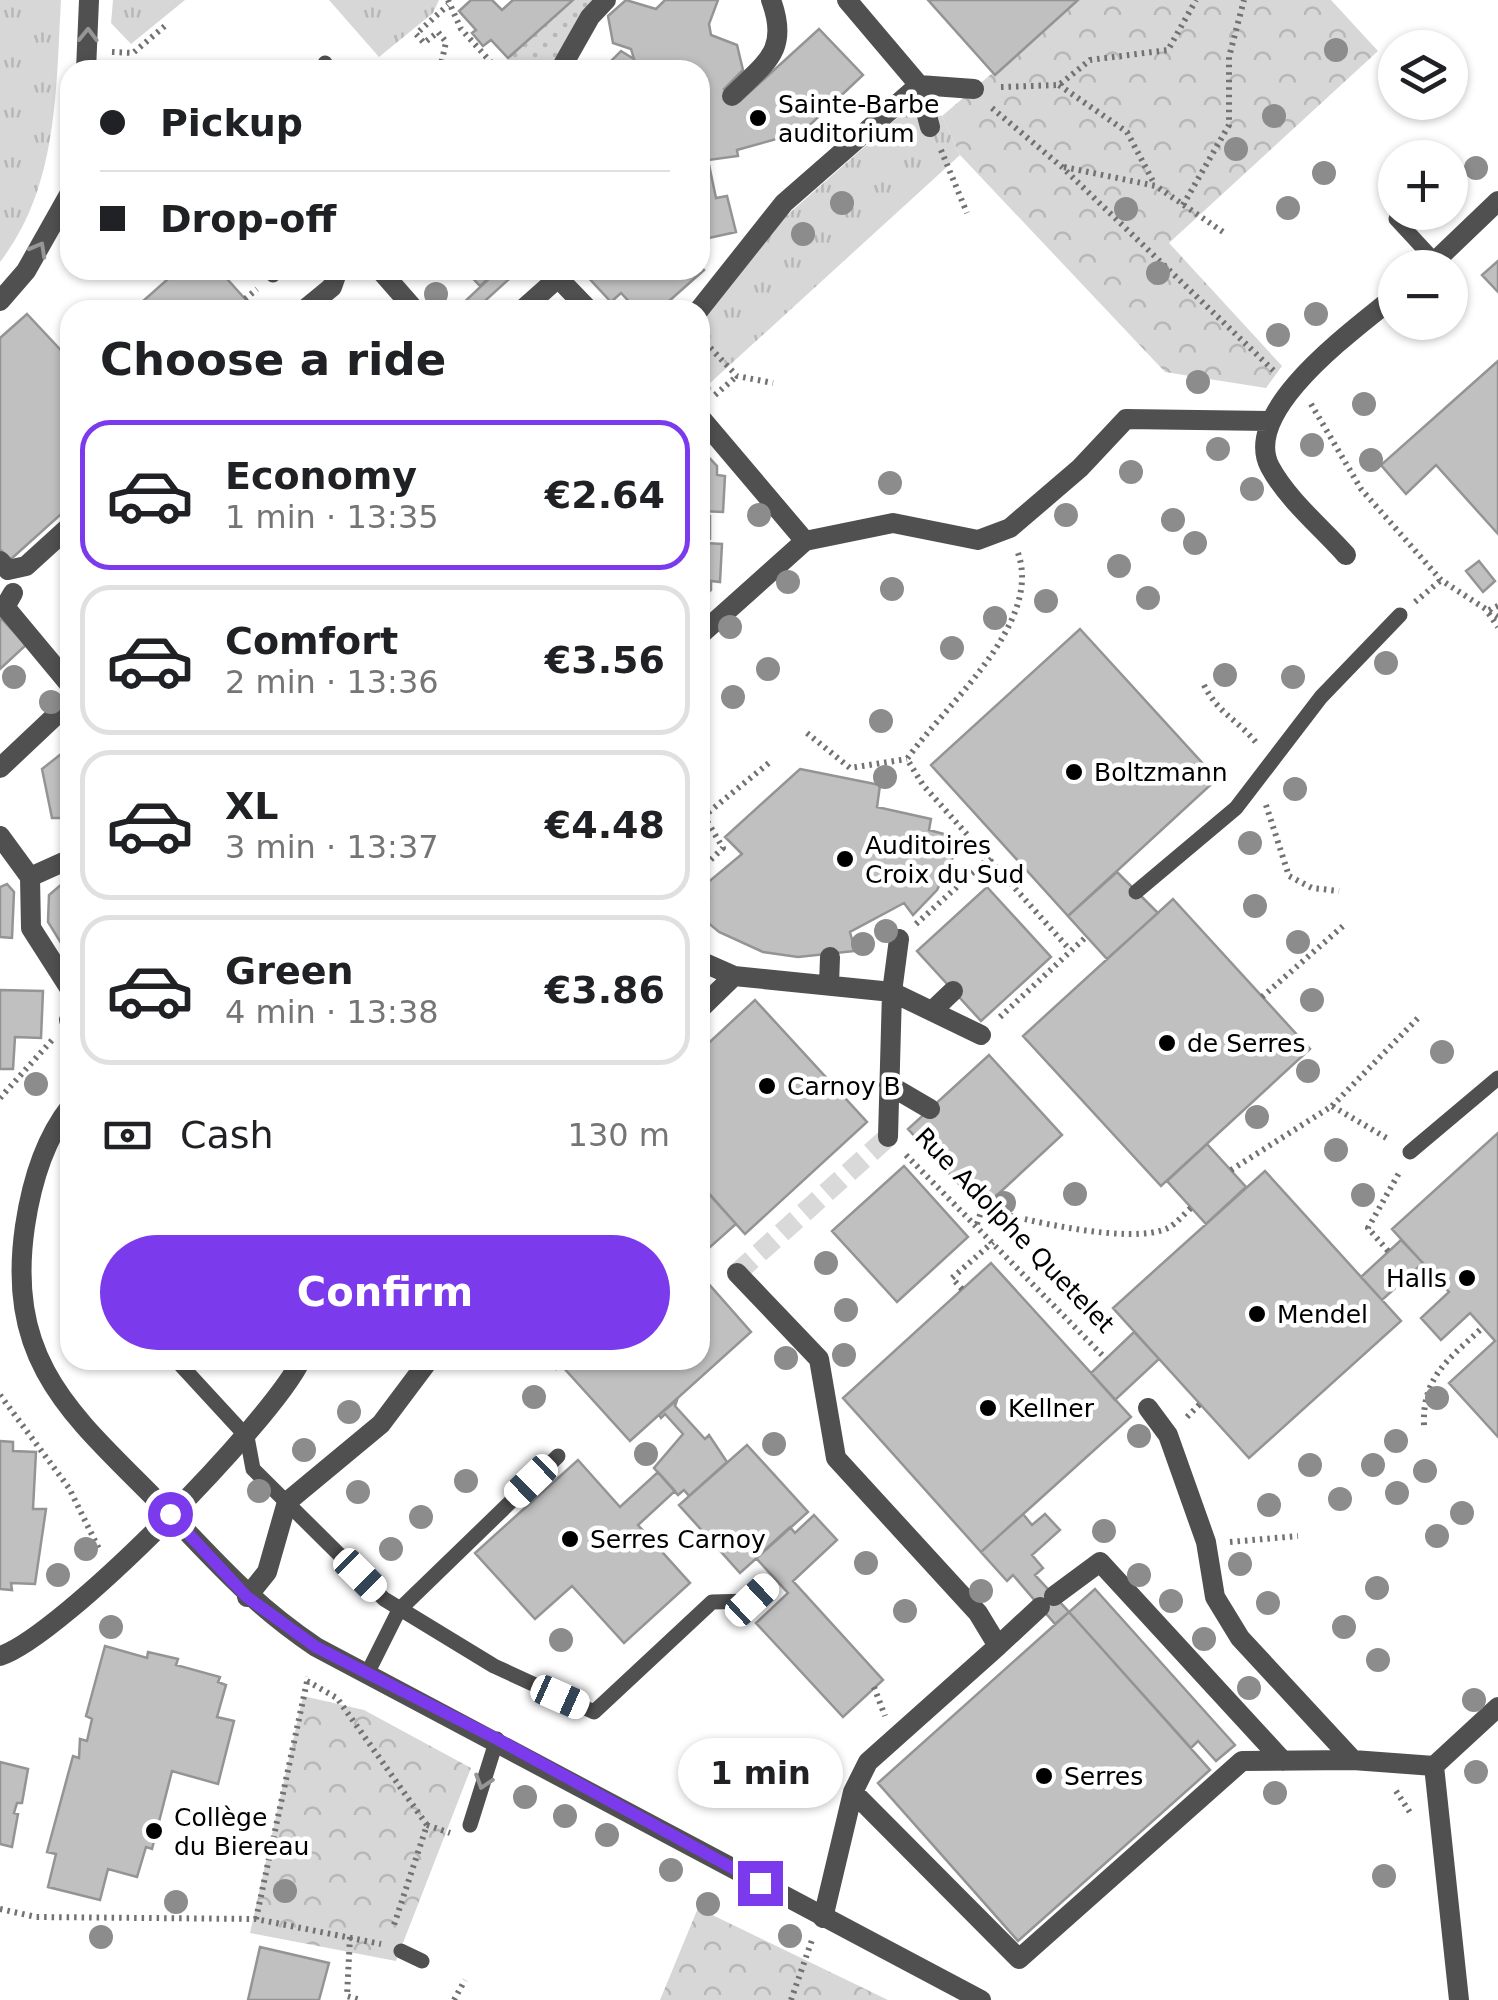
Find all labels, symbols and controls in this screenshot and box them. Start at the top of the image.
one-way arrow [77,27,99,42]
map controls [1378,30,1468,340]
button: layers [1378,30,1468,120]
place label: Sainte-Barbe auditorium [778,90,939,148]
text: Pickup [160,101,303,145]
marker: Sainte-Barbe auditorium [747,107,769,129]
button: + [1378,140,1468,230]
text: Drop-off [160,197,336,241]
one-way arrow [26,242,46,260]
button: − [1378,250,1468,340]
text: Choose a ride [100,333,446,386]
icon: car [105,450,195,540]
text: Economy [225,454,417,498]
text: €2.64 [545,473,665,517]
text: 1 min · 13:35 [225,498,439,536]
icon: car [105,615,195,705]
text: Comfort [225,619,398,663]
text: €3.56 [545,638,665,682]
text: 2 min · 13:36 [225,663,439,701]
place label: Boltzmann [1094,758,1228,787]
marker: Boltzmann [1063,761,1085,783]
icon: car [105,780,195,870]
text: XL [225,784,279,828]
text: €4.48 [545,803,665,847]
text: 3 min · 13:37 [225,828,439,866]
place label: Auditoires Croix du Sud [865,831,1024,889]
marker: Auditoires Croix du Sud [834,848,856,870]
icon: car [105,945,195,1035]
text: Green [225,949,354,993]
text: €3.86 [545,968,665,1012]
text: 4 min · 13:38 [225,993,439,1031]
place label: de Serres [1187,1029,1305,1058]
marker: de Serres [1156,1032,1178,1054]
place label: Carnoy B [787,1072,901,1101]
marker: Carnoy B [756,1075,778,1097]
icon: cash [100,1108,155,1163]
text: Cash [180,1113,274,1157]
text: 130 m [568,1116,670,1154]
street label: Rue Adolphe Quetelet [909,1122,1120,1339]
button: Confirm [100,1235,670,1350]
place label: Halls [1386,1264,1447,1293]
marker: Halls [1456,1267,1478,1289]
place label: Mendel [1277,1300,1368,1329]
marker: Mendel [1246,1303,1268,1325]
place label: Kellner [1008,1394,1095,1423]
marker: Kellner [977,1397,999,1419]
car [499,1449,563,1513]
route start [148,1492,193,1537]
place label: Serres Carnoy [590,1525,766,1554]
marker: Serres Carnoy [559,1528,581,1550]
car [328,1543,392,1607]
car [720,1569,784,1631]
car [526,1671,594,1723]
callout: 1 min [678,1738,842,1808]
text: 1 min [710,1754,811,1792]
place label: Serres [1064,1762,1143,1791]
marker: Serres [1033,1765,1055,1787]
one-way arrow [475,1773,495,1790]
place label: Collège du Biereau [174,1803,309,1861]
marker: Collège du Biereau [143,1820,165,1842]
route end [738,1861,783,1906]

